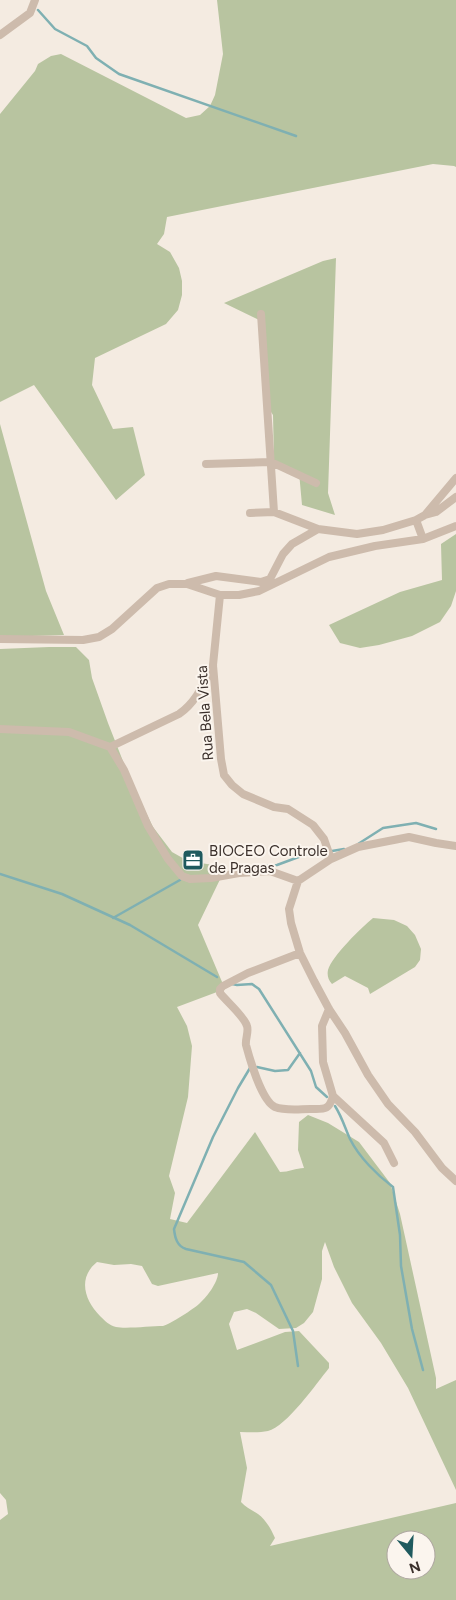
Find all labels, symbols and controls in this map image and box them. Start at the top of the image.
street label: Rua Bela Vista [193,665,217,761]
place label: BIOCEO Controle de Pragas [209,842,328,877]
office icon: BIOCEO Controle de Pragas [181,848,205,872]
north arrow [386,1530,436,1580]
text: N [407,1557,423,1577]

